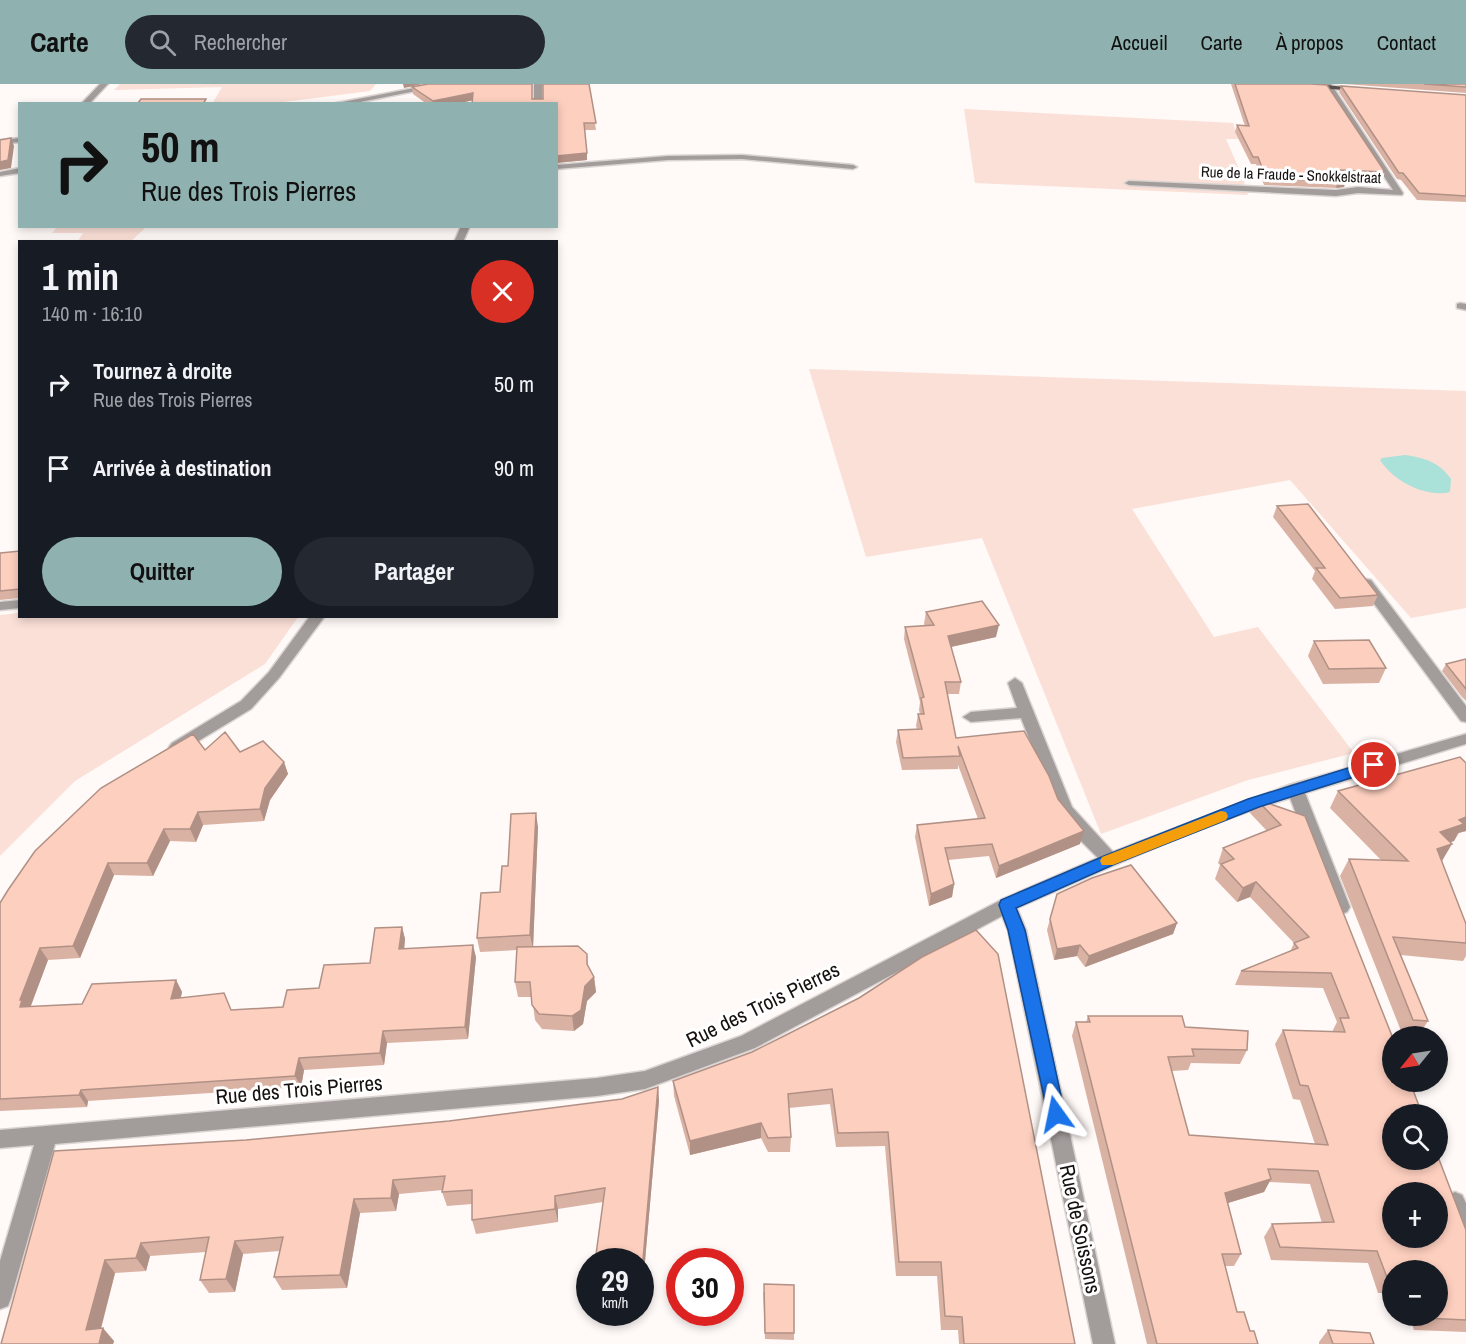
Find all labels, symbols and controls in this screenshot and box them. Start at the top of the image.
search box [125,15,545,69]
text: Carte [30,23,89,61]
icon: search [146,26,179,59]
text: Rechercher [194,27,287,57]
text: Accueil [1111,28,1168,57]
text: Carte [1201,28,1243,57]
text: À propos [1276,28,1344,57]
text: Contact [1377,28,1436,57]
text: 50 m [141,119,220,175]
icon: right [42,126,120,204]
street label: Rue de la Fraude - Snokkelstraat [1200,161,1382,188]
text: Rue des Trois Pierres [141,173,356,209]
text: 1 min [42,253,119,301]
button: close [471,260,534,323]
text: 140 m · 16:10 [42,300,142,327]
text: Tournez à droite [93,356,232,386]
icon: right [42,368,75,401]
text: 50 m [494,369,534,399]
text: Rue des Trois Pierres [93,386,253,413]
icon: arrive [42,452,75,485]
text: Arrivée à destination [93,453,271,483]
text: 90 m [494,453,534,483]
button: Quitter [42,537,282,606]
button: Partager [294,537,534,606]
pin [1348,739,1399,790]
icon: arrive [1357,748,1390,781]
street label: Rue des Trois Pierres [681,955,844,1054]
north arrow [1382,1026,1448,1092]
map controls [1382,1026,1448,1326]
street label: Rue des Trois Pierres [214,1068,384,1111]
position arrow [1024,1082,1088,1146]
button: search [1382,1104,1448,1170]
street label: Rue de Soissons [1053,1162,1108,1296]
button: + [1382,1182,1448,1248]
speed limit sign: 30 [666,1248,744,1326]
text: 29 [601,1260,629,1300]
button: − [1382,1260,1448,1326]
text: km/h [602,1292,628,1313]

